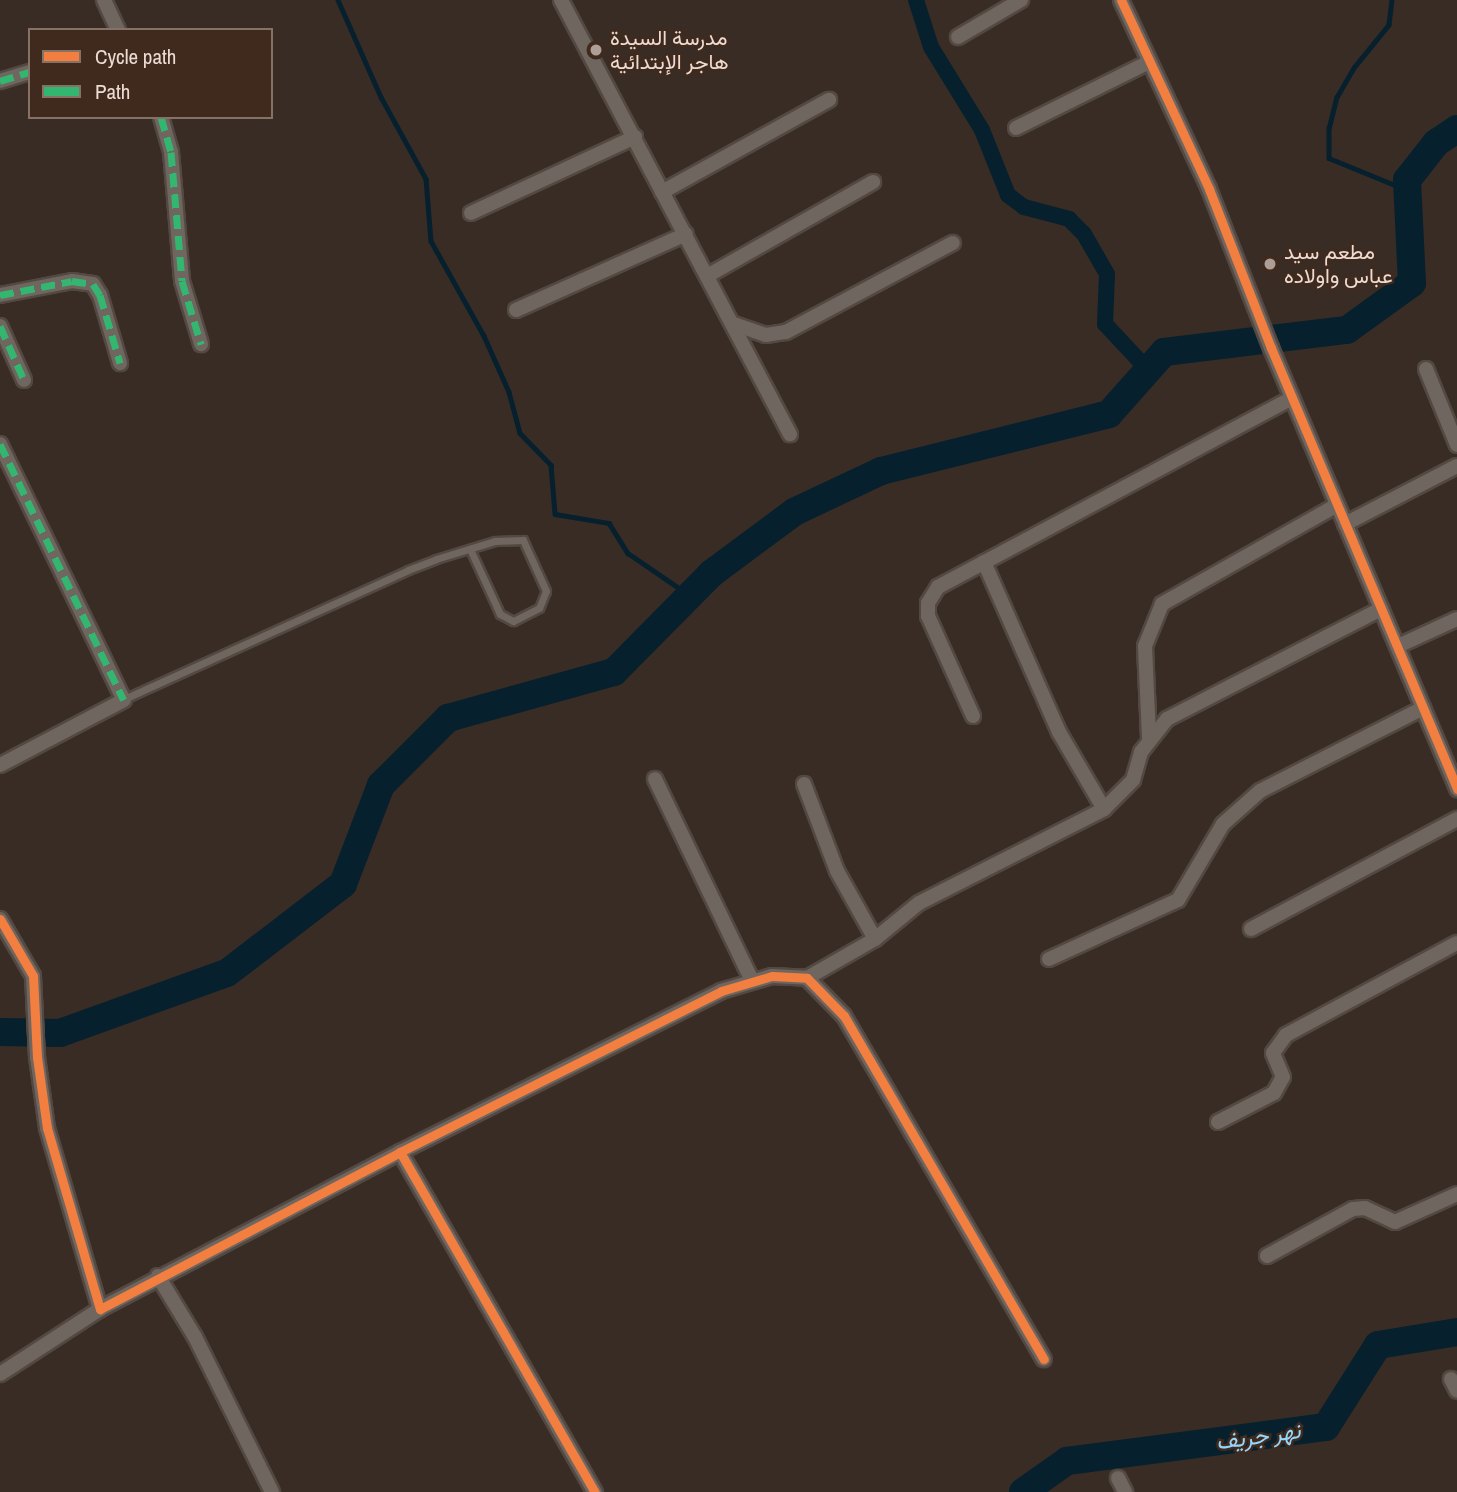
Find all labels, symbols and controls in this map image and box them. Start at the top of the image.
place label: مدرسة السيدة هاجر الإبتدائية [610,25,729,75]
legend [28,28,273,119]
text: Cycle path [95,42,176,71]
marker: مدرسة السيدة هاجر الإبتدائية [588,42,604,58]
text: Path [95,77,130,106]
place label: مطعم سيد عباس واولاده [1284,239,1393,289]
marker: مطعم سيد عباس واولاده [1262,256,1278,272]
water label: نهر جريف [1214,1416,1302,1456]

